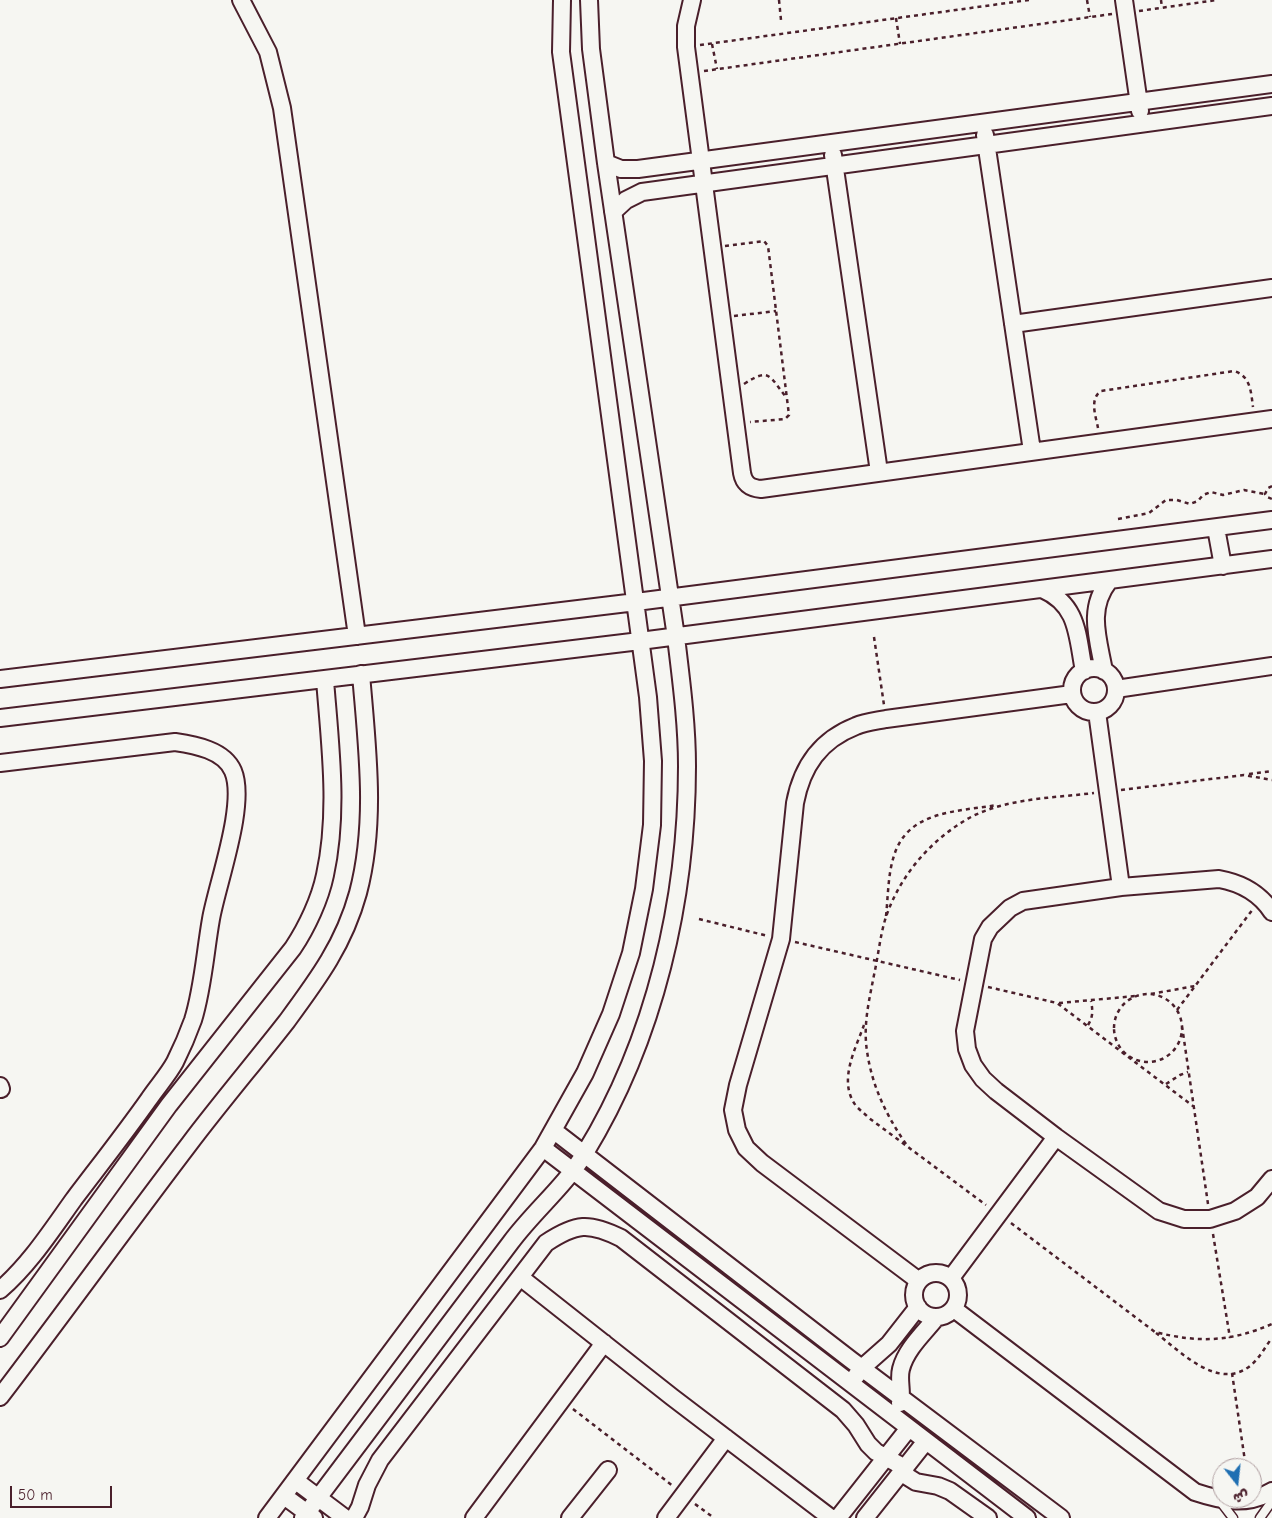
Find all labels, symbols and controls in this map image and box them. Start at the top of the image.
north arrow [1212,1458,1262,1508]
scale bar [12,1476,115,1508]
text: 50 m [18,1486,53,1504]
text: ش [1231,1487,1251,1507]

